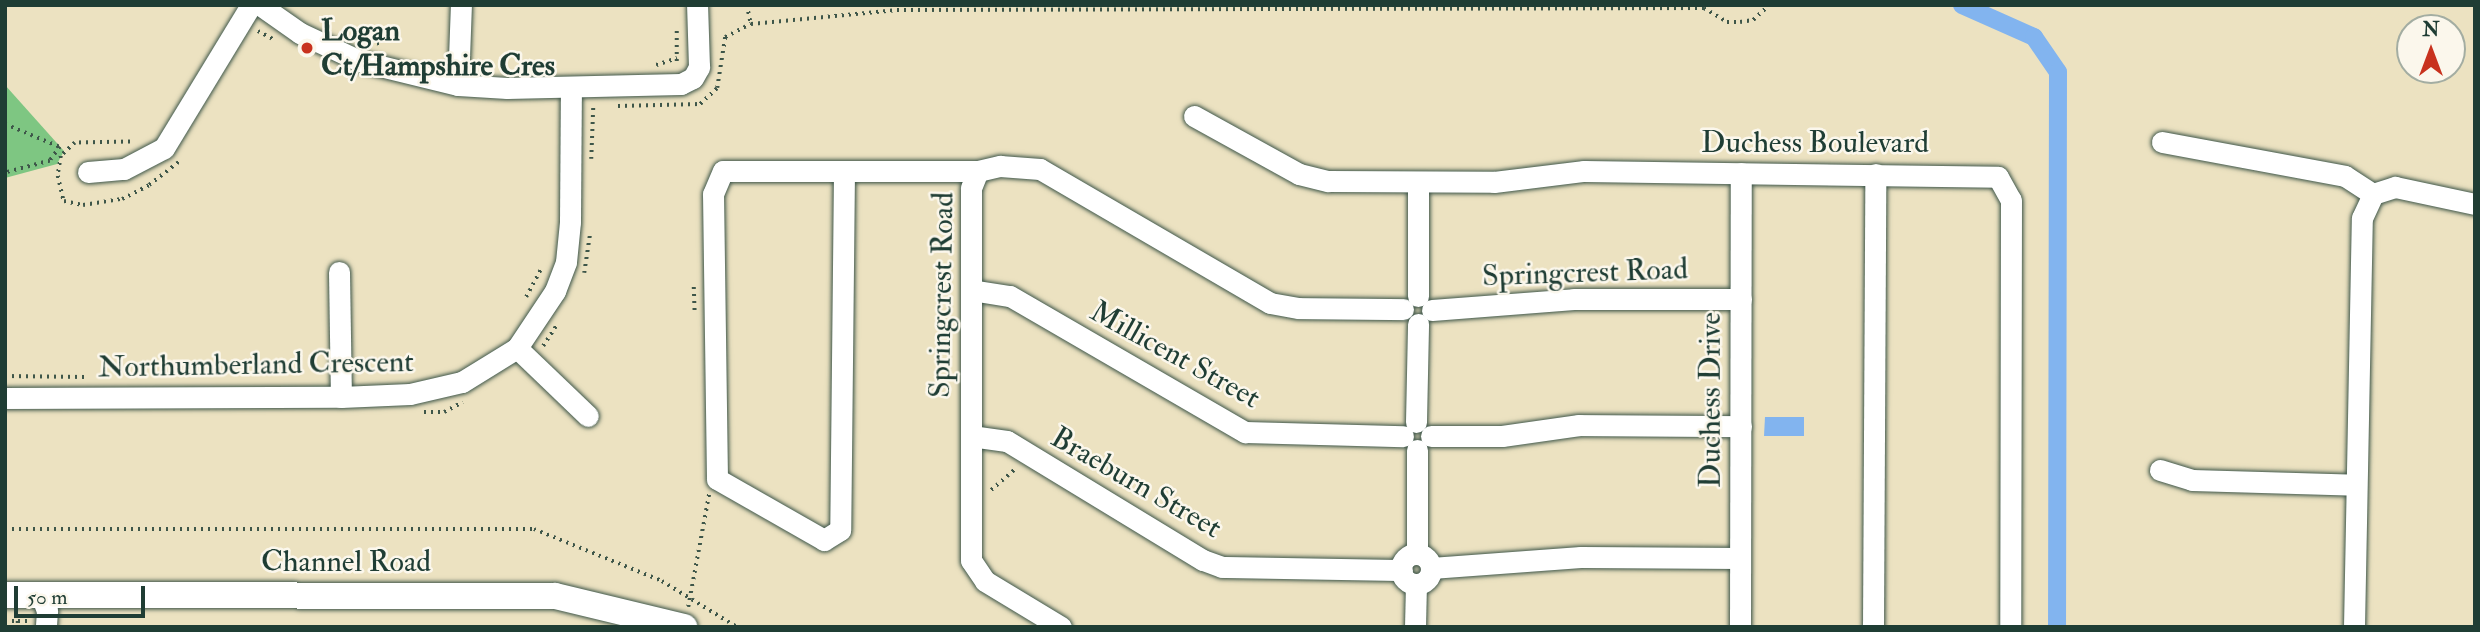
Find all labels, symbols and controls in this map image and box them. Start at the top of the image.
place label: Logan Ct/Hampshire Cres [321,13,555,83]
north arrow [2396,14,2466,84]
text: N [2422,18,2440,42]
marker: Logan Ct/Hampshire Cres [299,40,315,56]
street label: Duchess Boulevard [1701,125,1929,161]
street label: Springcrest Road [922,192,962,398]
street label: Springcrest Road [1481,251,1689,295]
street label: Millicent Street [1084,294,1266,416]
street label: Duchess Drive [1693,312,1729,488]
street label: Northumberland Crescent [98,344,414,386]
street label: Braeburn Street [1044,420,1228,546]
street label: Channel Road [261,544,431,580]
scale bar [18,572,149,616]
text: 50 m [27,584,68,611]

